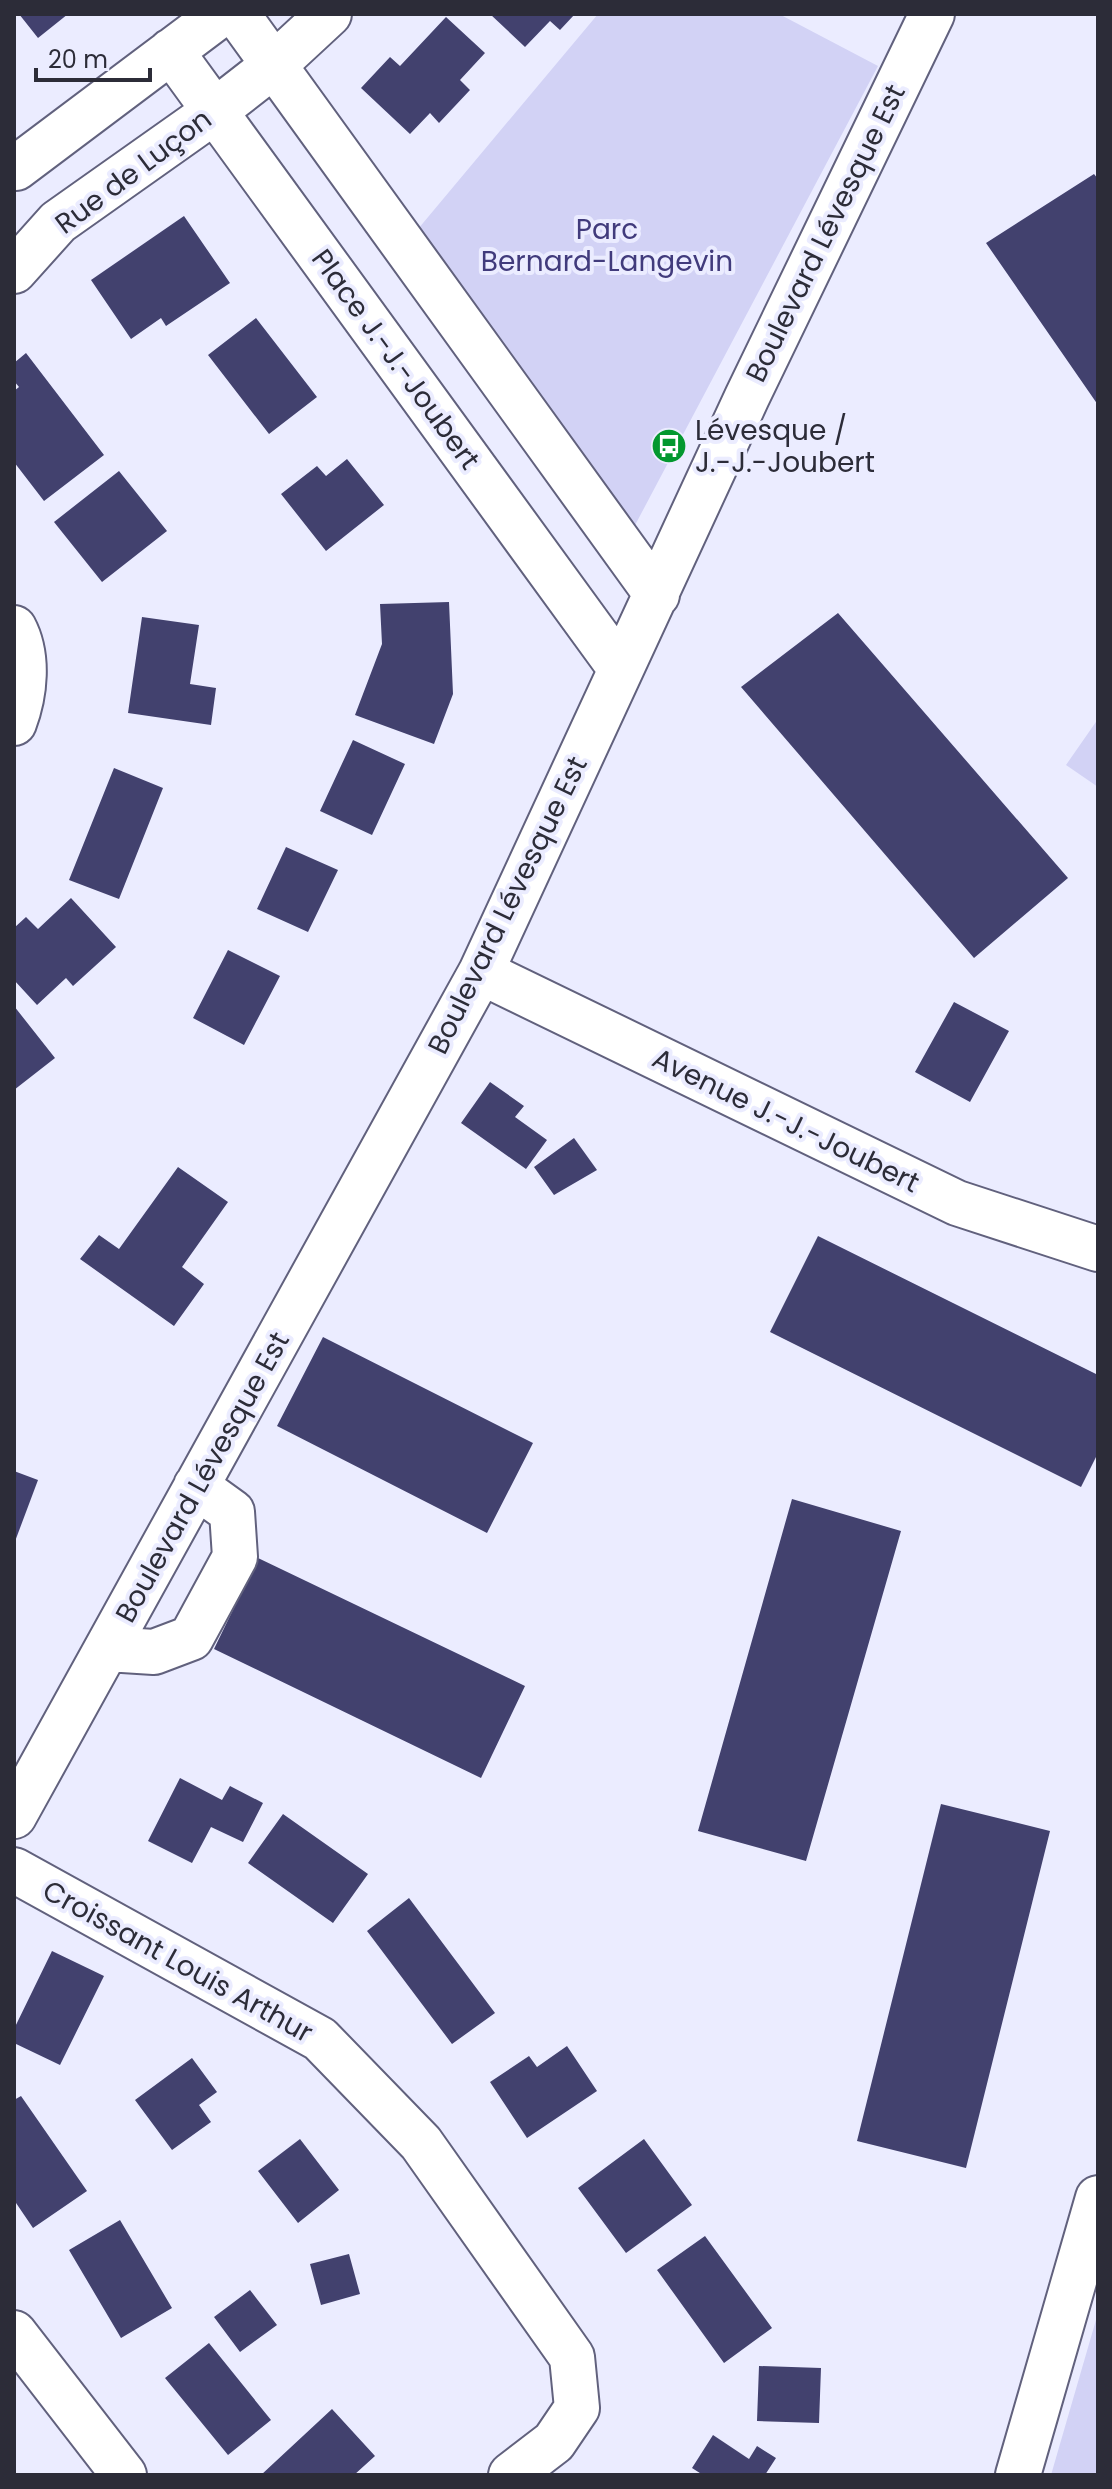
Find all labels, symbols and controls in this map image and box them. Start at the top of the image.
scale bar [36,32,150,82]
text: 20 m [48,43,108,76]
street label: Boulevard Lévesque Est [736,78,915,389]
street label: Rue de Luçon [47,100,219,243]
park label: Parc Bernard-Langevin [481,210,733,281]
street label: Place J.-J.-Joubert [302,241,489,477]
place label: Lévesque / J.-J.-Joubert [695,411,875,482]
bus stop icon: Lévesque / J.-J.-Joubert [650,427,688,465]
street label: Boulevard Lévesque Est [418,750,597,1061]
street label: Avenue J.-J.-Joubert [646,1039,926,1202]
street label: Boulevard Lévesque Est [106,1325,299,1630]
street label: Croissant Louis Arthur [36,1871,320,2052]

